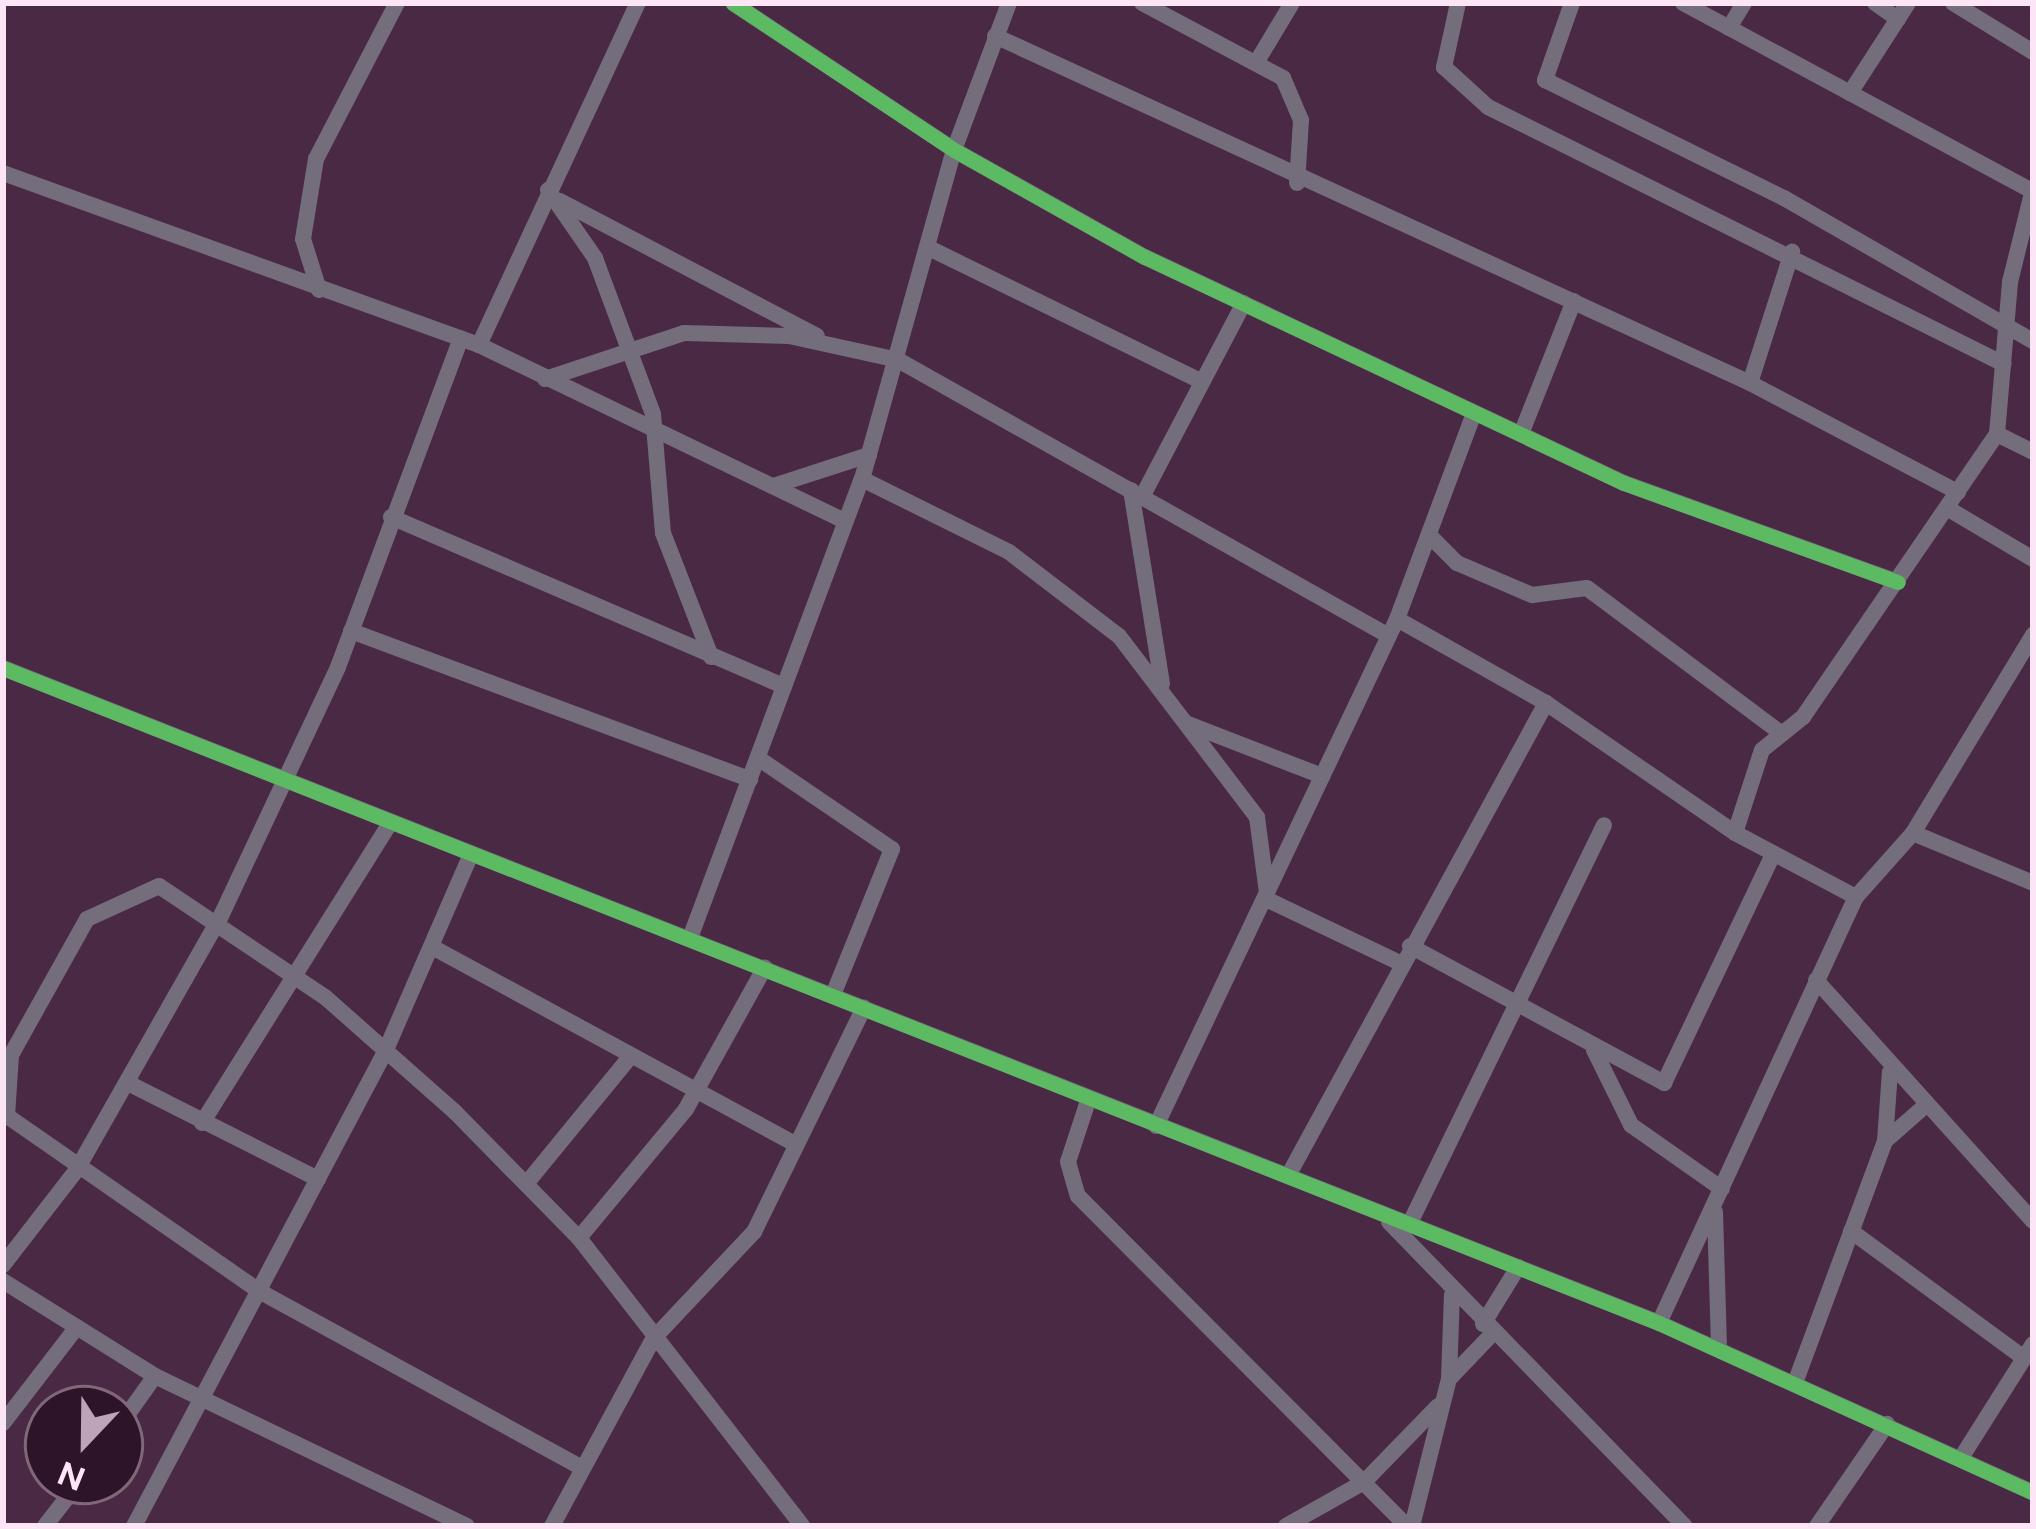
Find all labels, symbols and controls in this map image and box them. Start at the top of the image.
north arrow [24,1385,144,1505]
text: N [52,1453,91,1499]

